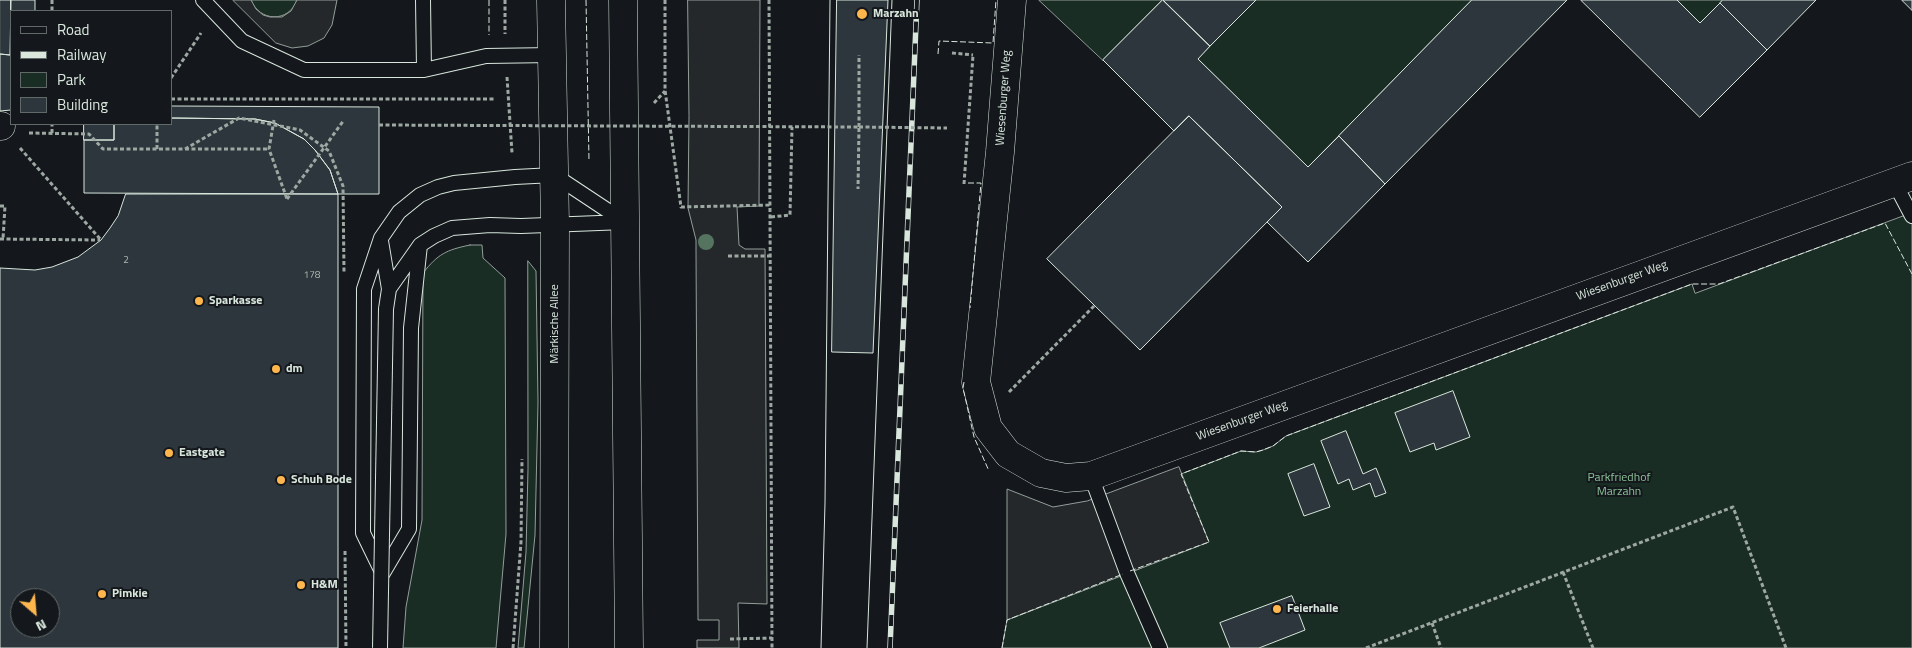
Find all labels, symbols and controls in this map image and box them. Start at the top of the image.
marker: Marzahn [855,7,869,21]
place label: Marzahn [873,7,919,21]
legend [10,10,172,125]
text: Road [57,18,89,41]
text: Railway [57,43,107,66]
street label: Wiesenburger Weg [993,50,1015,146]
text: Park [57,68,86,91]
text: Building [57,93,108,116]
house number: 2 [123,255,129,267]
street label: Wiesenburger Weg [1575,258,1669,304]
house number: 178 [304,270,320,282]
street label: Märkische Allee [548,284,562,364]
place label: Sparkasse [209,294,262,308]
marker: Sparkasse [193,295,205,307]
place label: dm [286,362,303,376]
marker: dm [270,363,282,375]
street label: Wiesenburger Weg [1195,398,1289,444]
place label: Eastgate [179,446,225,460]
marker: Eastgate [163,447,175,459]
park label: Parkfriedhof Marzahn [1588,471,1650,499]
place label: Schuh Bode [291,473,352,487]
marker: Schuh Bode [275,474,287,486]
place label: H&M [311,578,338,592]
marker: H&M [295,579,307,591]
place label: Pimkie [112,587,148,601]
north arrow [10,588,60,638]
marker: Pimkie [96,588,108,600]
place label: Feierhalle [1287,602,1338,616]
marker: Feierhalle [1271,603,1283,615]
text: N [33,614,51,637]

